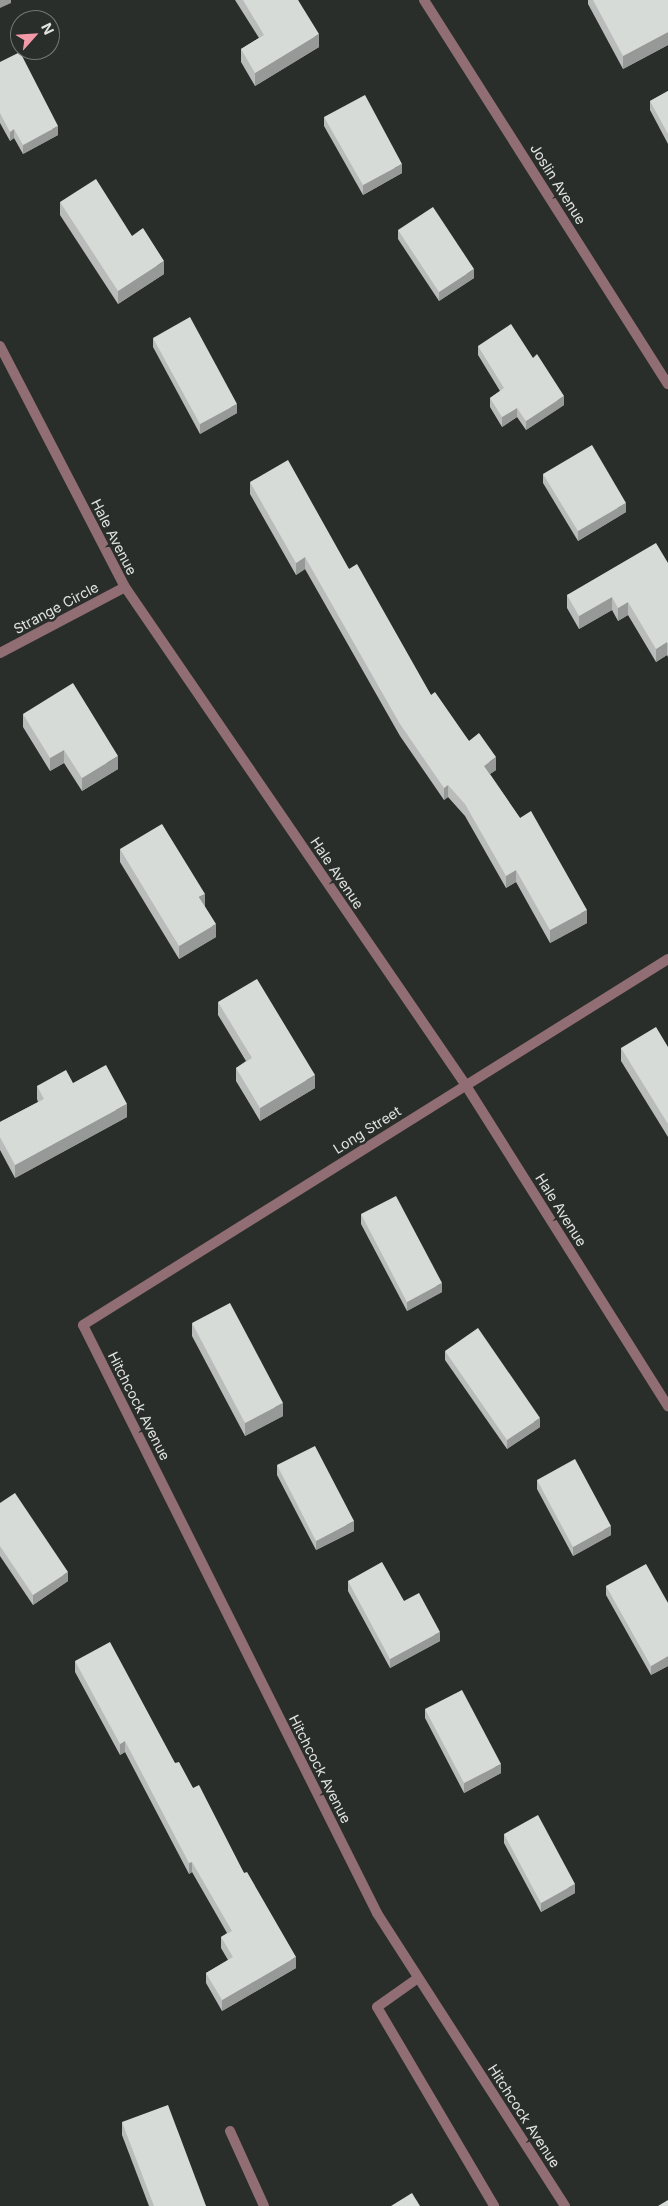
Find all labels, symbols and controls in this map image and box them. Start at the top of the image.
north arrow [10,10,60,60]
text: N [38,20,58,37]
street label: Joslin Avenue [527,141,589,227]
street label: Hale Avenue [88,496,140,578]
street label: Strange Circle [11,579,101,637]
street label: Hale Avenue [307,834,367,912]
street label: Long Street [330,1103,404,1157]
street label: Hale Avenue [532,1170,590,1250]
street label: Hitchcock Avenue [104,1349,174,1463]
street label: Hitchcock Avenue [285,1712,355,1826]
street label: Hitchcock Avenue [484,2061,564,2171]

